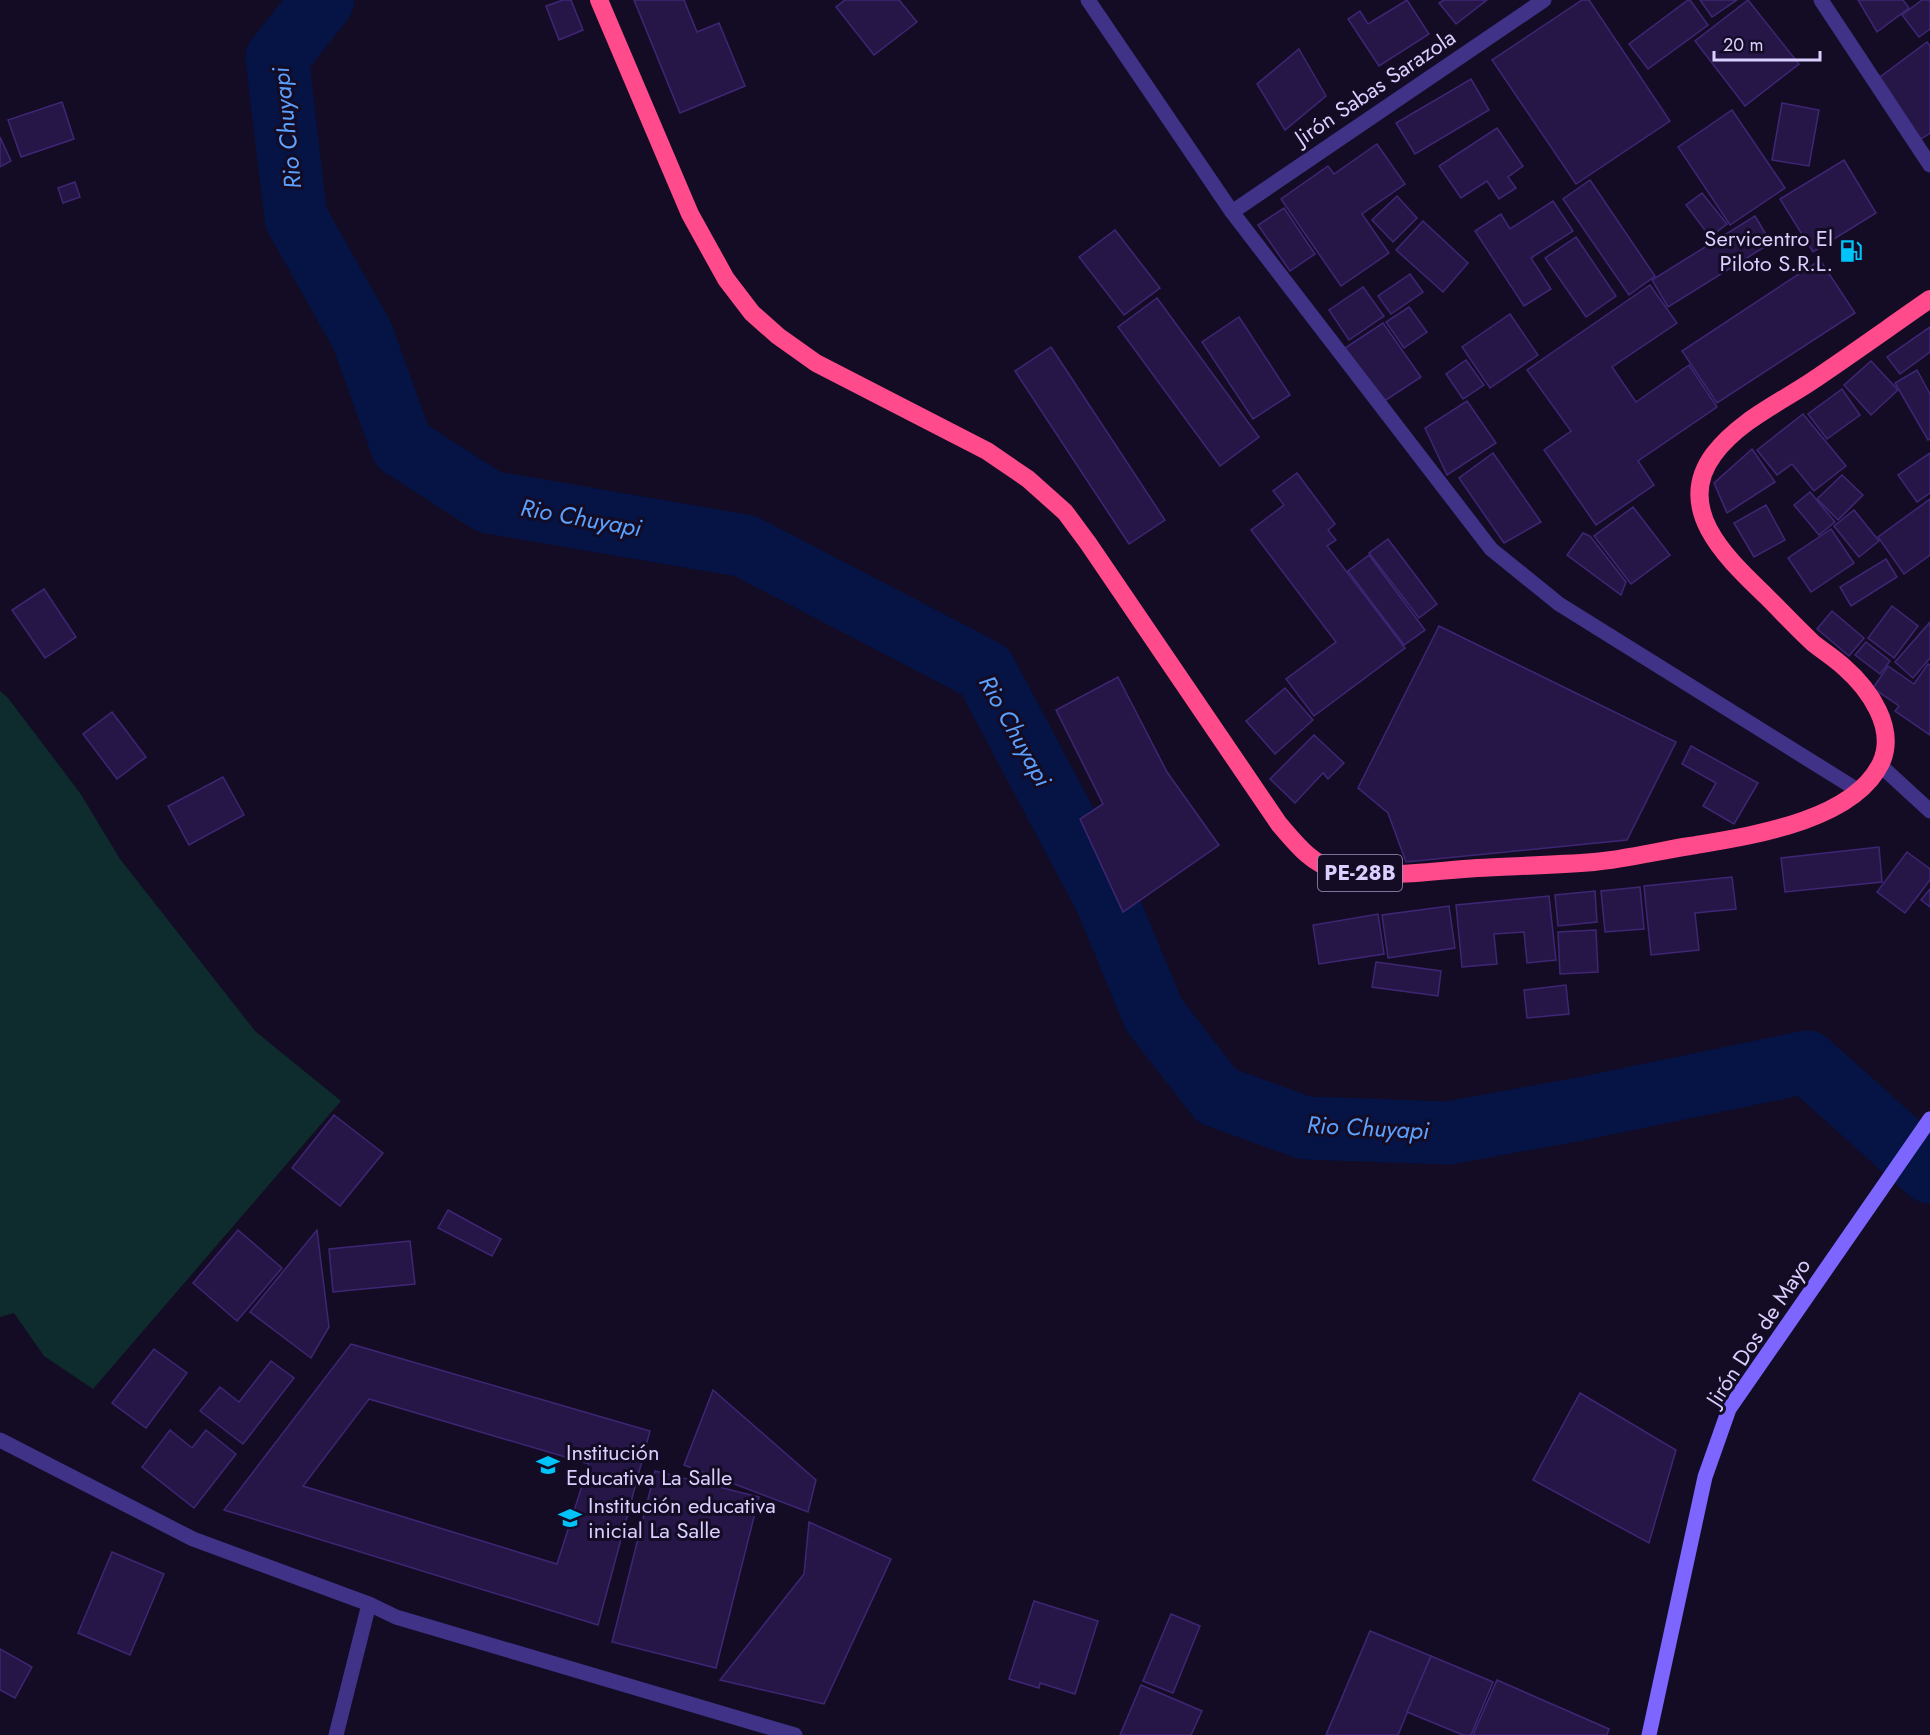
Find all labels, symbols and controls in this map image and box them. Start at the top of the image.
street label: Jirón Sabas Sarazola [1286,21,1462,154]
scale bar [1714,24,1820,62]
text: 20 m [1723,32,1763,58]
water label: Rio Chuyapi [263,64,310,191]
place label: Servicentro El Piloto S.R.L. [1704,222,1833,279]
fuel station icon: Servicentro El Piloto S.R.L. [1838,238,1864,264]
water label: Rio Chuyapi [518,490,645,546]
water label: Rio Chuyapi [970,669,1061,794]
road number: PE-28B [1318,855,1402,891]
water label: Rio Chuyapi [1306,1107,1431,1148]
street label: Jirón Dos de Mayo [1696,1252,1818,1415]
place label: Institución Educativa La Salle [566,1436,732,1493]
school or university icon: Institución Educativa La Salle [535,1452,561,1478]
place label: Institución educativa inicial La Salle [588,1489,776,1546]
school or university icon: Institución educativa inicial La Salle [557,1505,583,1531]

